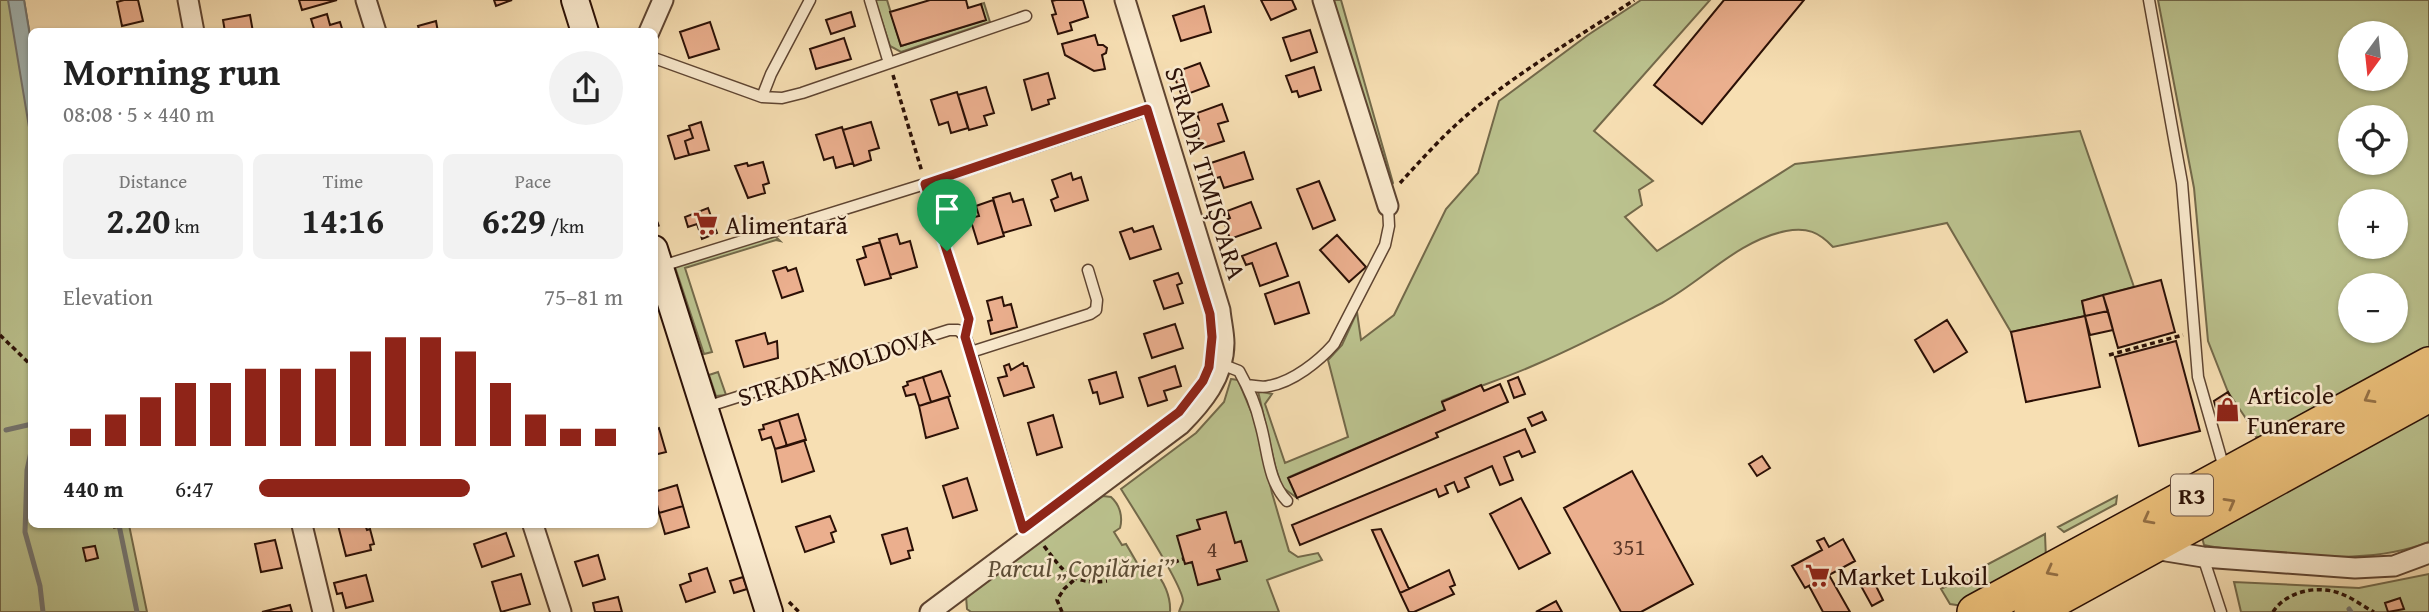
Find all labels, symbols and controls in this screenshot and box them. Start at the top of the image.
north arrow [2338,21,2408,91]
map controls [2338,21,2408,343]
text: Morning run [63,43,280,99]
button: share [549,51,623,125]
street label: STRADA TIMIȘOARA [1155,62,1257,284]
text: 08:08 · 5 × 440 m [63,97,215,130]
button: locate [2338,105,2408,175]
text: Distance [119,167,187,195]
text: Time [323,167,363,195]
text: Pace [515,167,551,195]
pin [917,179,977,251]
button: + [2338,189,2408,259]
icon: arrive [928,190,966,228]
text: 2.20 [106,195,170,246]
text: 14:16 [302,195,384,246]
text: 6:29 [482,195,546,246]
place label: Alimentară [725,205,849,244]
supermarket icon: Alimentară [691,210,719,238]
text: km [170,212,200,240]
text: /km [546,212,584,240]
button: − [2338,273,2408,343]
text: Elevation [63,280,153,313]
text: 75–81 m [544,280,623,313]
street label: STRADA MOLDOVA [732,316,940,416]
place label: Articole Funerare [2247,375,2346,444]
one-way arrow [2364,390,2376,403]
shop icon: Articole Funerare [2213,395,2241,423]
text: 440 m [63,472,124,505]
text: 6:47 [175,472,214,505]
road number: R3 [2171,474,2213,516]
one-way arrow [2223,498,2236,511]
one-way arrow [2143,510,2156,524]
house number: 351 [1612,530,1646,563]
house number: 4 [1206,532,1218,565]
park label: Parcul „Copilăriei” [987,548,1175,587]
place label: Market Lukoil [1837,556,1988,595]
supermarket icon: Market Lukoil [1803,561,1831,589]
one-way arrow [2045,563,2058,576]

